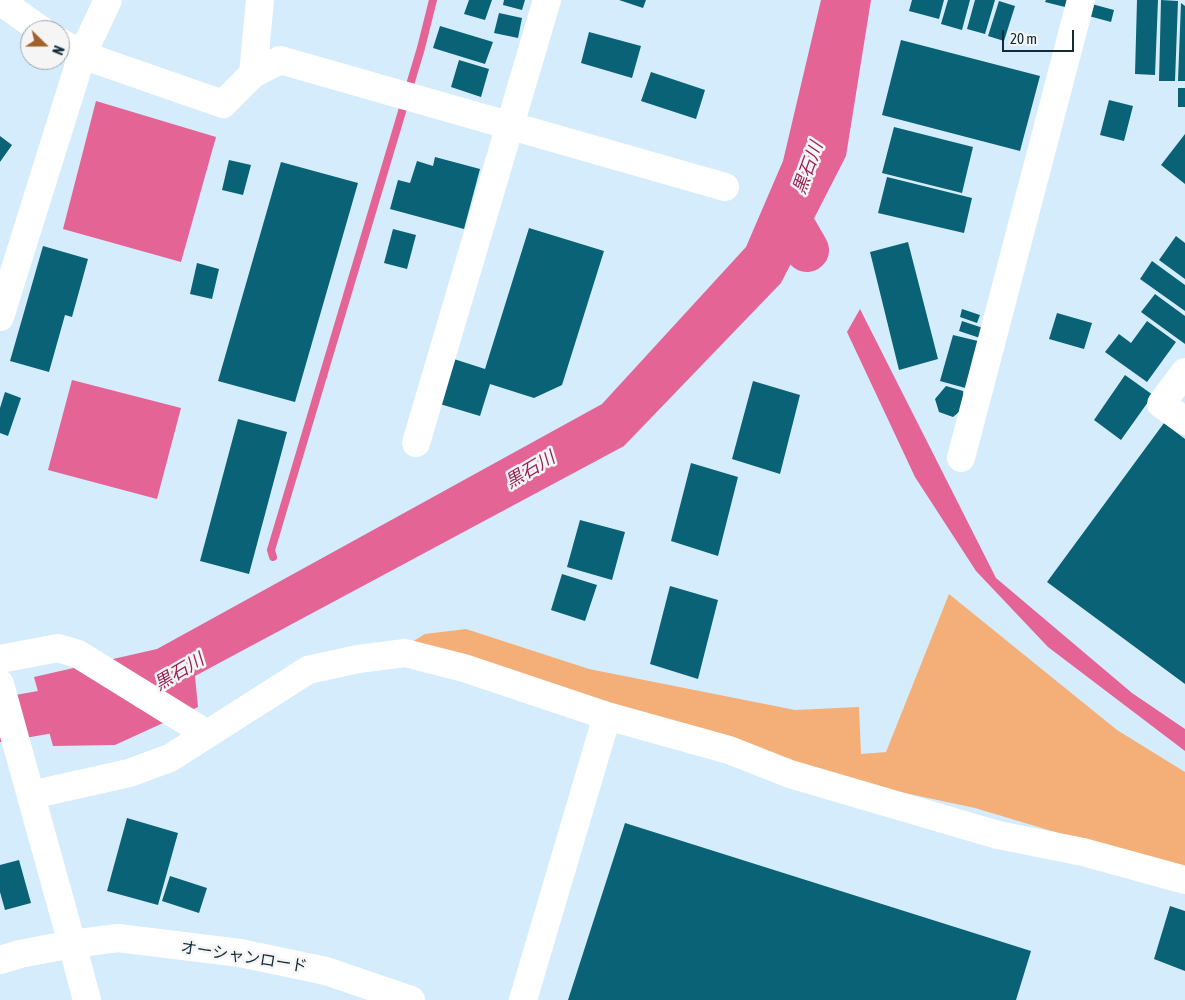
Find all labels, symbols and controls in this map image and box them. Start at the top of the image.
north arrow [20,20,70,70]
scale bar [1005,20,1078,52]
text: 20 m [1010,30,1037,47]
text: N [49,43,67,57]
water label: 黒石川 [789,139,827,197]
water label: 黒石川 [501,447,559,493]
water label: 黒石川 [150,649,208,695]
street label: オーシャンロード [179,938,309,976]

